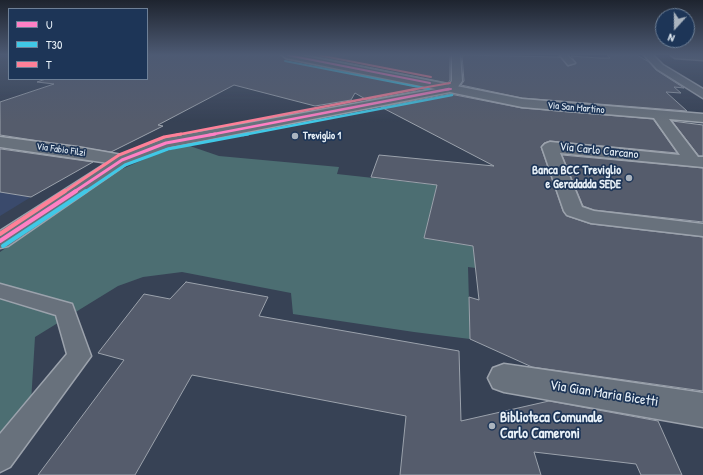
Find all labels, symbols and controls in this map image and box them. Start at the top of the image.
legend [8,8,148,80]
north arrow [655,8,695,48]
text: U [46,16,53,33]
text: N [666,31,676,46]
text: T30 [46,36,62,53]
text: T [46,56,52,73]
street label: Via San Martino [547,100,605,116]
place label: Treviglio 1 [303,130,341,142]
marker: Treviglio 1 [290,131,300,141]
street label: Via Carlo Carcano [559,140,639,162]
street label: Via Fabio Filzi [36,141,86,159]
place label: Banca BCC Treviglio e Geradadda SEDE [532,164,621,192]
marker: Banca BCC Treviglio e Geradadda SEDE [624,173,634,183]
street label: Via Gian Maria Bicetti [549,377,659,411]
place label: Biblioteca Comunale Carlo Cameroni [500,410,603,442]
marker: Biblioteca Comunale Carlo Cameroni [487,421,497,431]

